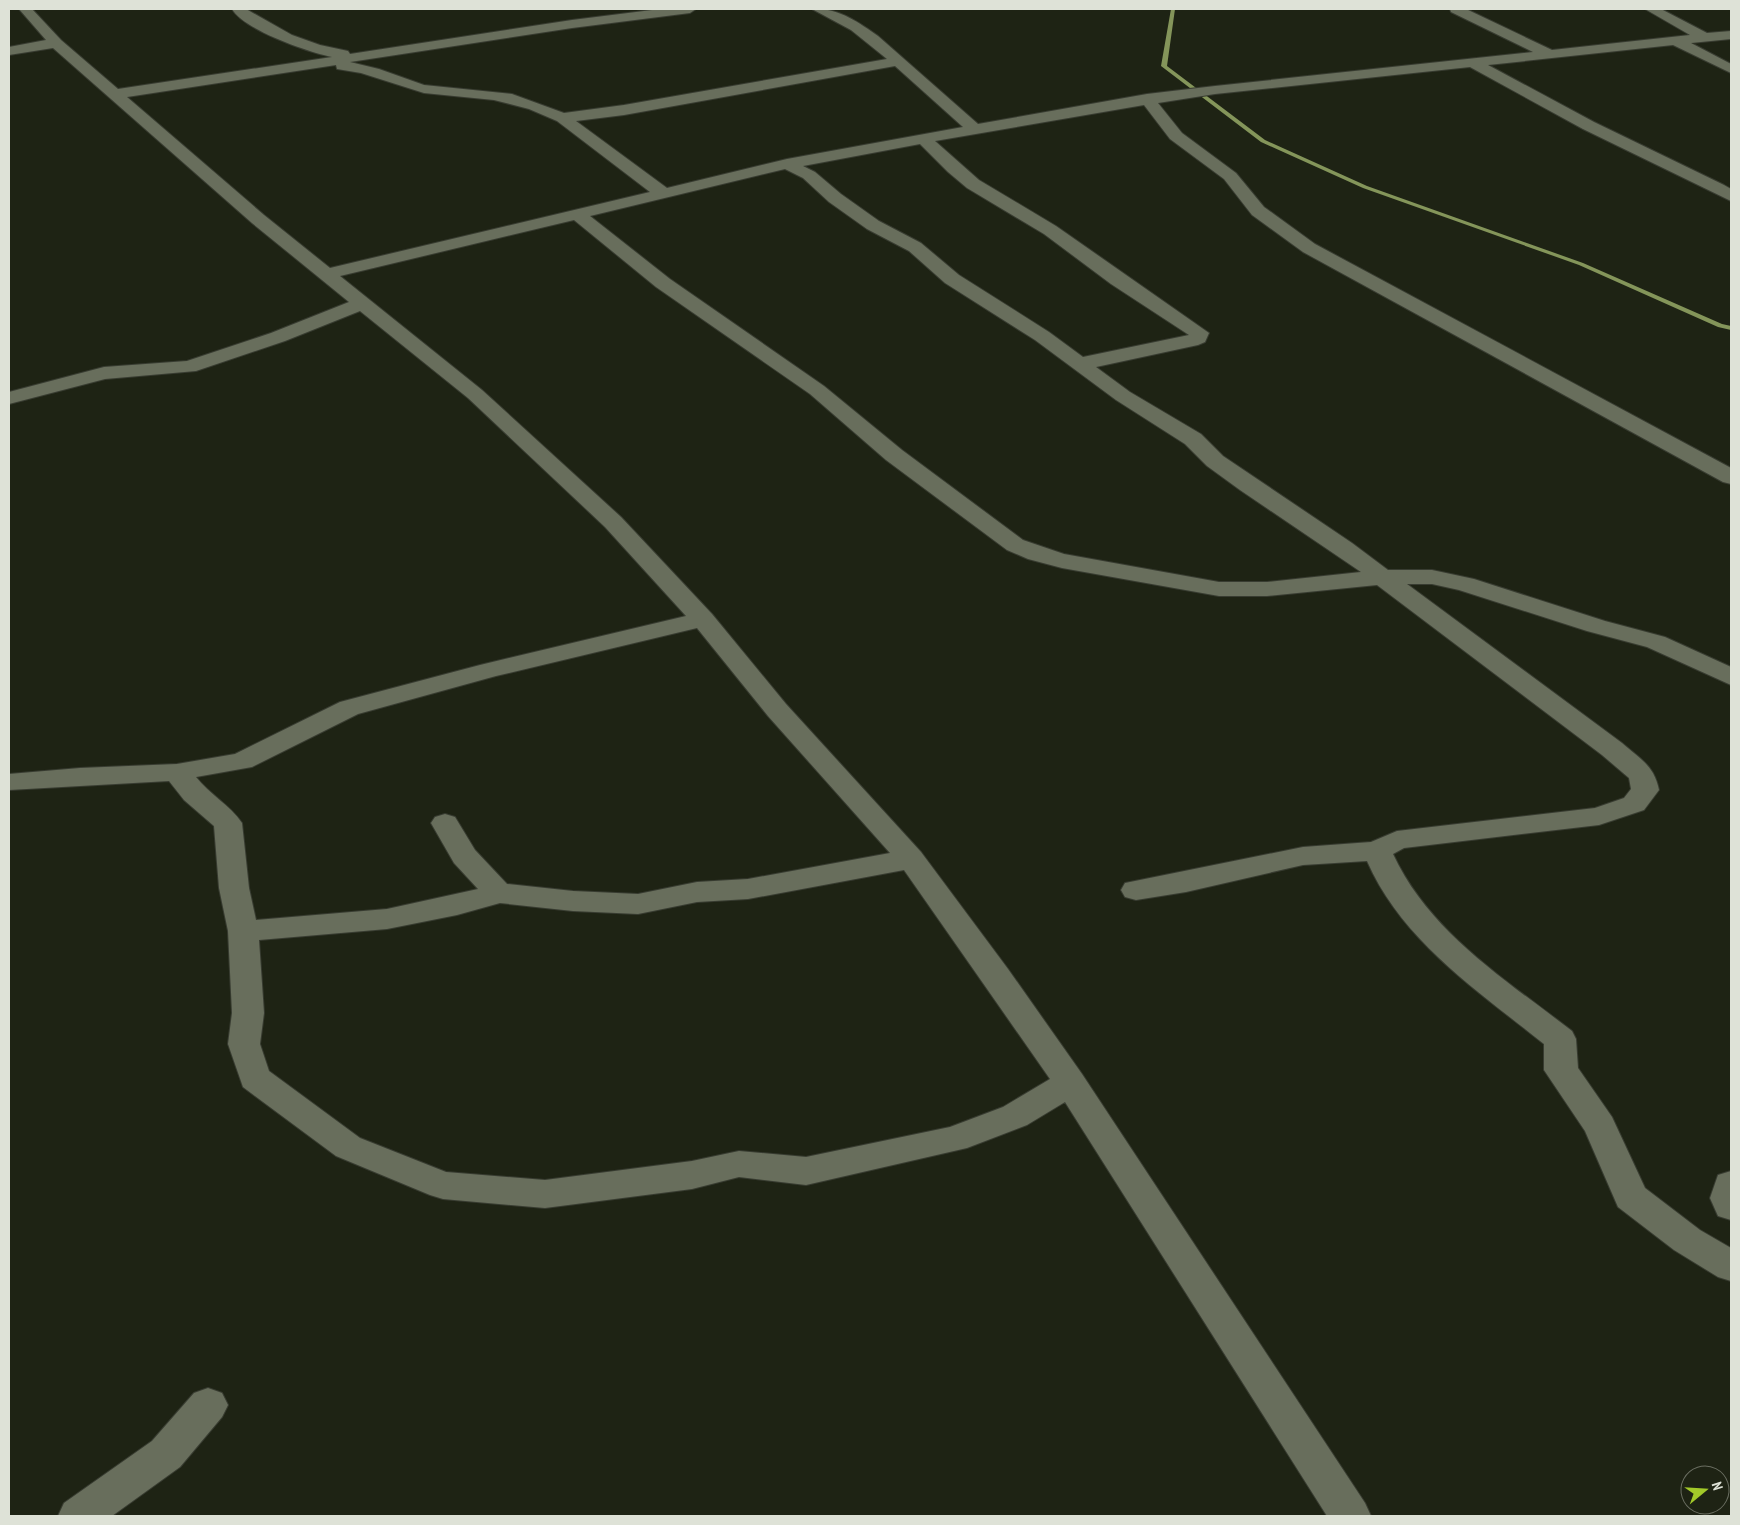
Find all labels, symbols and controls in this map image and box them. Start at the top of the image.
north arrow [1680,1465,1730,1515]
text: N [1708,1480,1727,1492]

